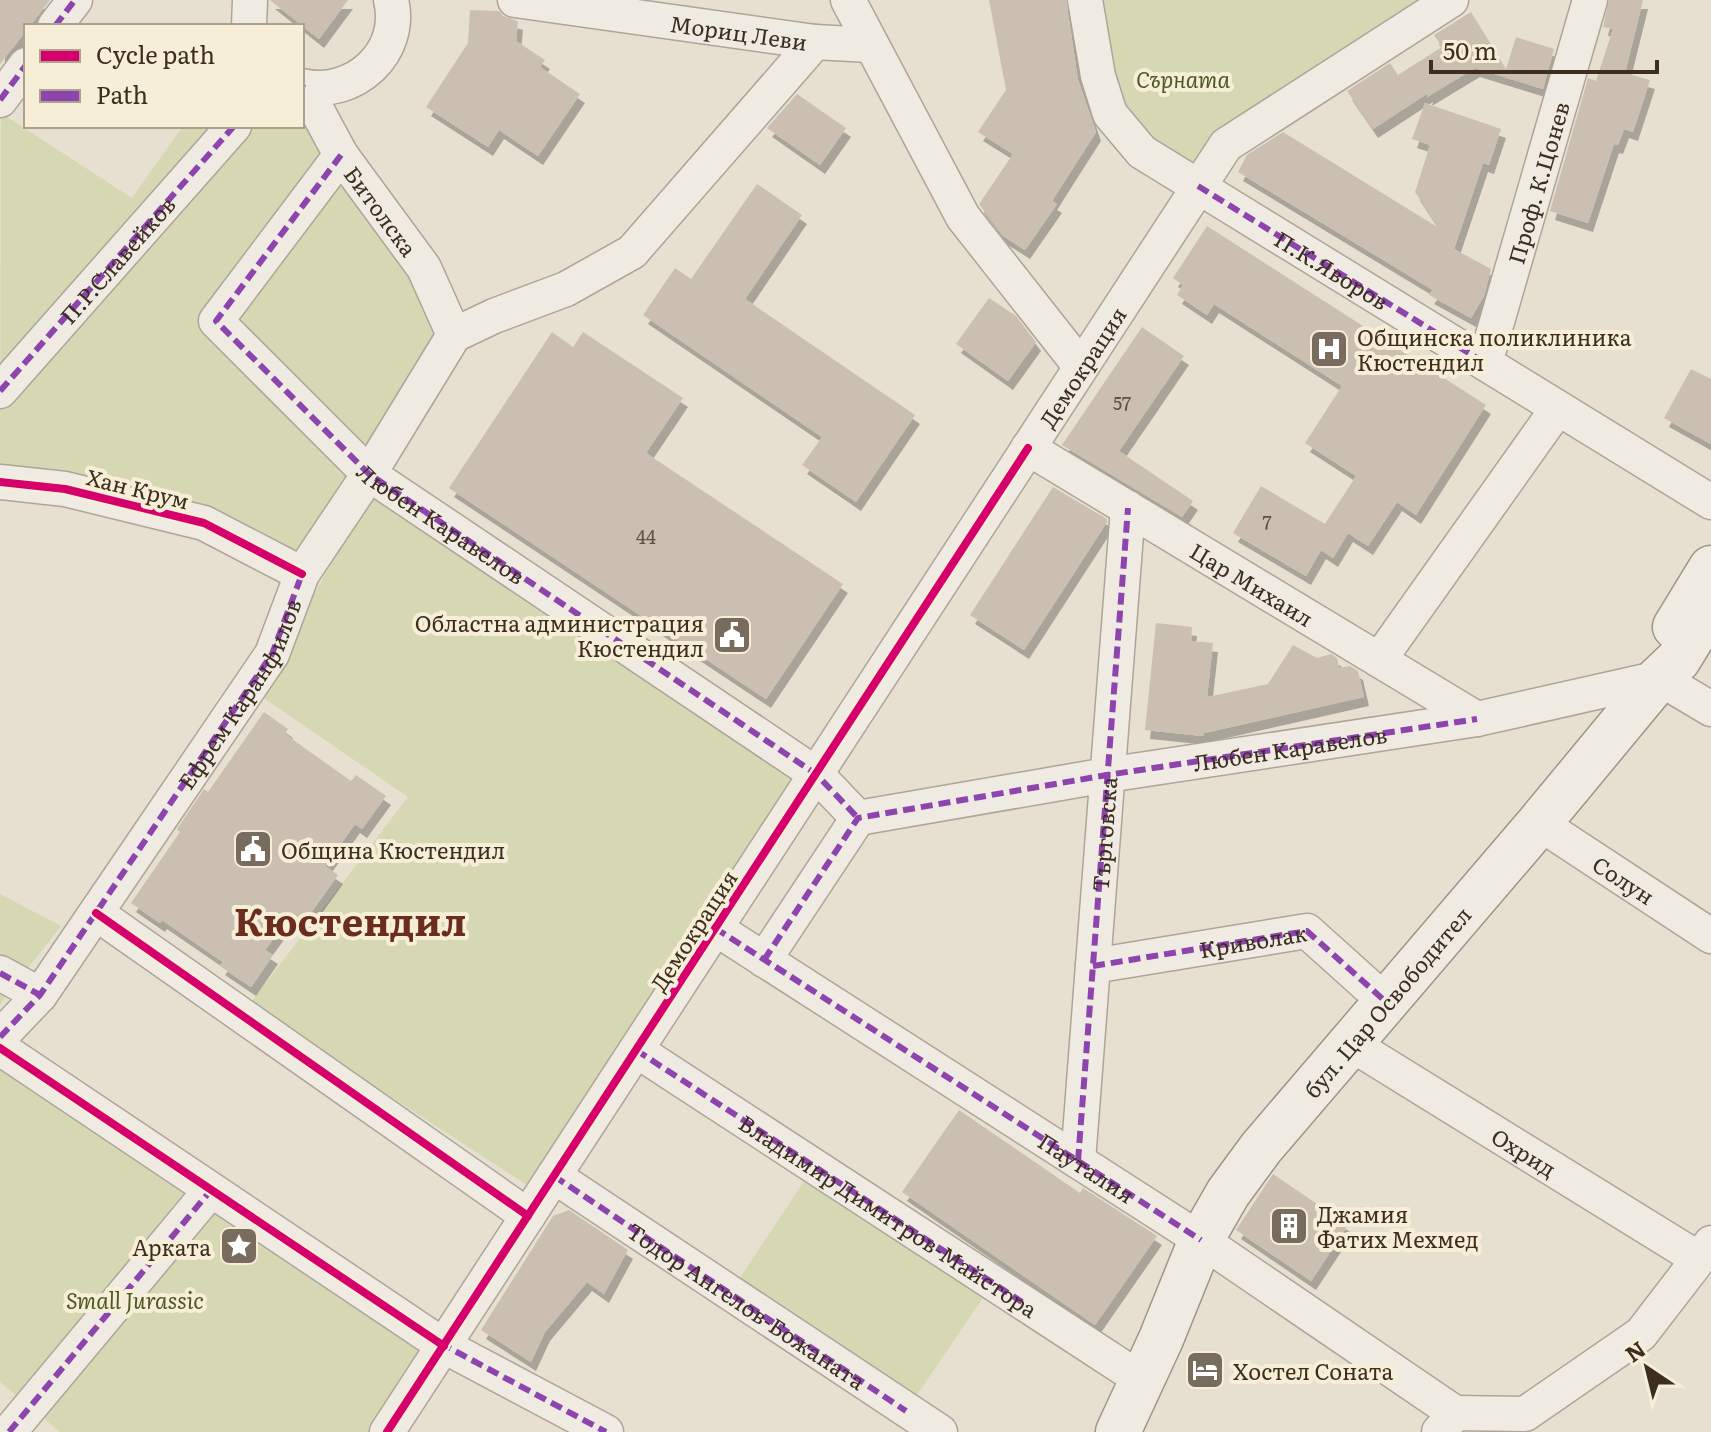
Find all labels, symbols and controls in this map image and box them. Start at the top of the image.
street label: Мориц Леви [668,5,810,57]
legend [24,24,304,128]
scale bar [1431,24,1657,74]
text: 50 m [1443,32,1497,67]
text: Cycle path [96,36,215,71]
park label: Сърната [1136,62,1230,95]
text: Path [96,76,148,111]
street label: Проф. К.Цонев [1498,97,1576,268]
street label: Битолска [337,158,426,263]
street label: П.Р.Славейков [51,188,182,330]
street label: П.К.Яворов [1269,221,1396,317]
street label: Демокрация [1030,299,1133,433]
place label: Общинска поликлиника Кюстендил [1357,320,1632,378]
hospital icon: Общинска поликлиника Кюстендил [1308,328,1350,370]
house number: 57 [1113,389,1131,416]
street label: Любен Kаравелов [350,455,532,591]
street label: Хан Крум [83,459,193,517]
house number: 7 [1262,508,1272,535]
house number: 44 [636,523,656,550]
street label: Цар Михаил [1184,533,1320,633]
street label: Ефрем Каранфилов [169,593,308,795]
place label: Областна администрация Кюстендил [415,606,704,664]
public building icon: Областна администрация Кюстендил [711,614,753,656]
street label: Любен Kаравелов [1191,716,1389,778]
street label: Търговска [1082,775,1124,893]
public building icon: Община Кюстендил [232,828,274,870]
place label: Община Кюстендил [281,833,505,866]
street label: Солун [1587,847,1662,911]
street label: Демокрация [642,863,744,997]
district label: Кюстендил [234,891,466,948]
street label: бул. Цар Освободител [1295,898,1478,1105]
street label: Криволак [1197,915,1309,965]
street label: Владимир Димитров-Майстора [733,1105,1045,1325]
street label: Охрид [1486,1119,1563,1184]
street label: Пауталия [1032,1124,1142,1210]
place label: Джамия Фатих Мехмед [1317,1197,1479,1255]
building icon: Джамия Фатих Мехмед [1268,1205,1310,1247]
street label: Тодор Ангелов-Божаната [621,1213,873,1396]
place icon: Арката [218,1225,260,1267]
place label: Арката [132,1230,211,1263]
park label: Small Jurassic [66,1283,204,1316]
north arrow [1607,1328,1687,1408]
text: N [1618,1332,1652,1369]
hotel icon: Хостел Соната [1184,1349,1226,1391]
place label: Хостел Соната [1233,1354,1394,1387]

